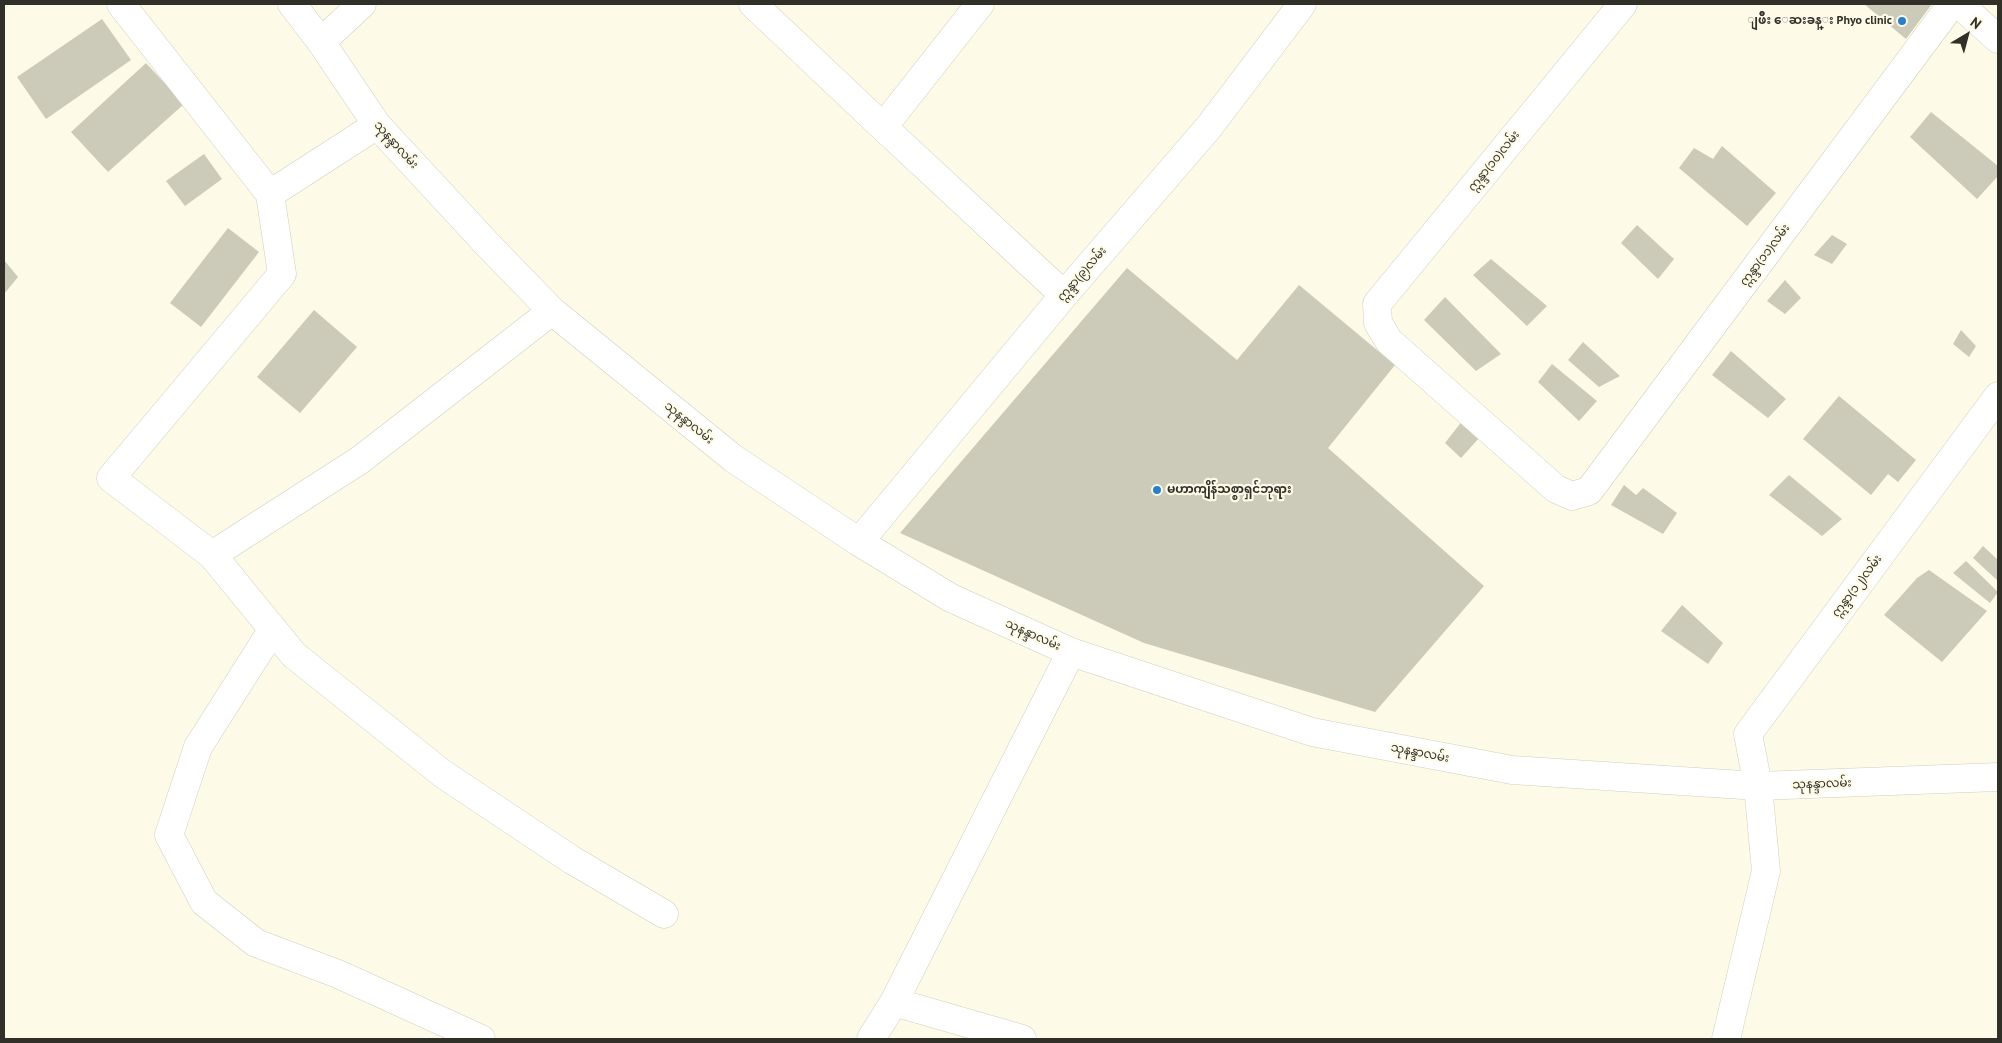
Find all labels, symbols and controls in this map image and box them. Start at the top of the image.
north arrow [1942,10,1992,60]
text: N [1967,13,1985,33]
place label: ျဖိဳး ေဆးခန္း Phyo clinic [1747,14,1892,28]
marker: ျဖိဳး ေဆးခန္း Phyo clinic [1896,15,1908,27]
street label: သုနန္ဒာလမ်း [371,118,421,172]
street label: ဣန္ဒာ(၁၀)လမ်း [1465,128,1523,194]
street label: ဣန္ဒာ(၁၁)လမ်း [1737,221,1793,289]
street label: ဣန္ဒာ(၉)လမ်း [1054,244,1110,304]
street label: သုနန္ဒာလမ်း [661,399,717,447]
place label: မဟာကျိန်သစ္စာရှင်ဘုရား [1167,483,1291,497]
marker: မဟာကျိန်သစ္စာရှင်ဘုရား [1151,484,1163,496]
street label: ဣန္ဒာ(၁၂)လမ်း [1829,552,1885,620]
street label: သုနန္ဒာလမ်း [1003,616,1063,654]
street label: သုနန္ဒာလမ်း [1390,740,1450,766]
street label: သုနန္ဒာလမ်း [1792,776,1852,792]

